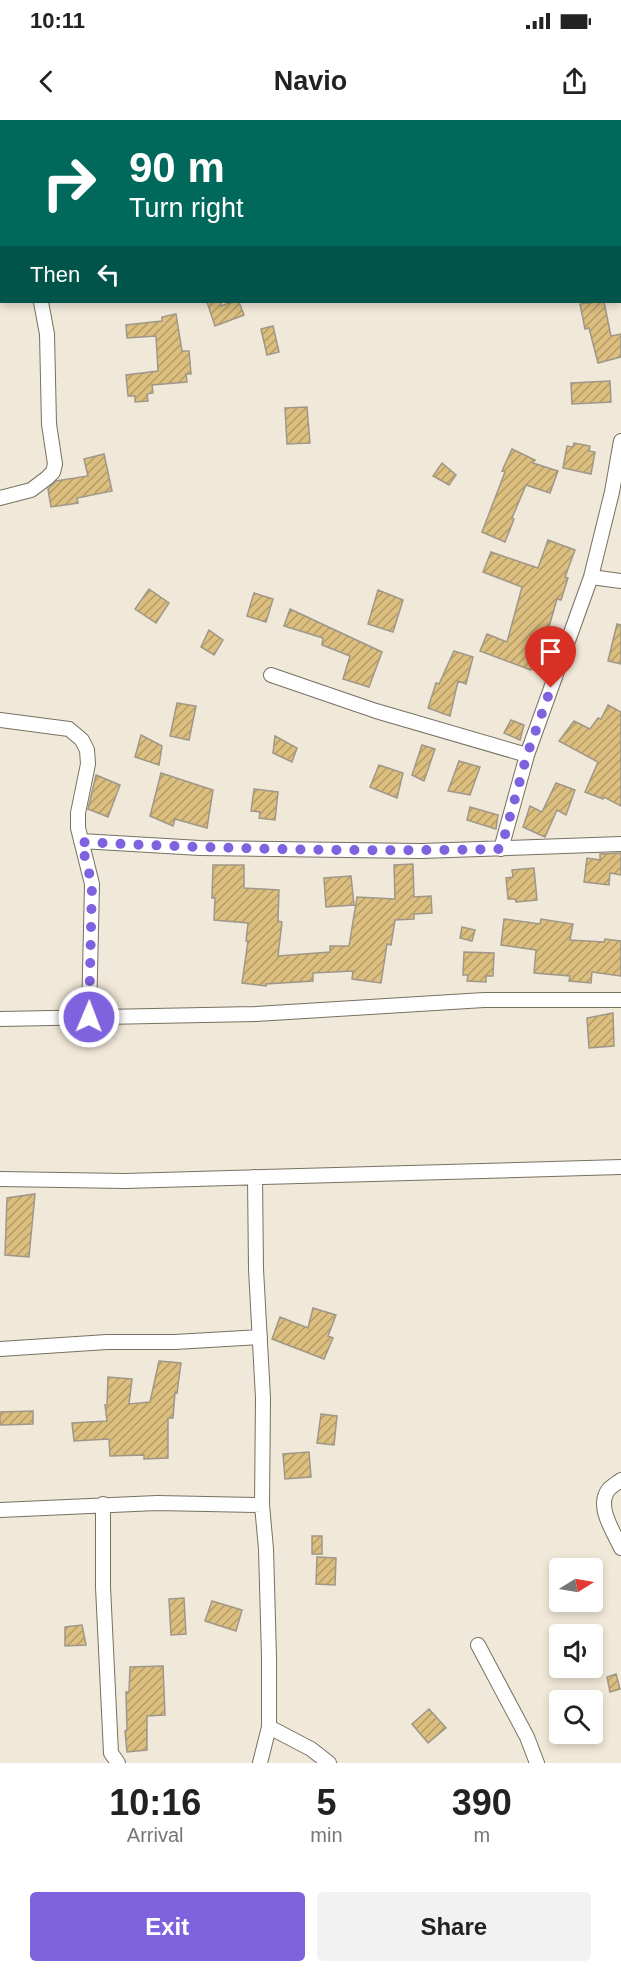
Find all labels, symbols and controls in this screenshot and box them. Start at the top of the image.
text: 10:11 [30,8,85,33]
icon: back [30,65,63,98]
icon: share [558,65,591,98]
text: Navio [274,66,347,96]
icon: right [30,144,108,222]
text: 90 m [129,144,225,191]
text: Turn right [129,193,244,223]
icon: left [92,258,125,291]
text: Then [30,262,80,287]
pin [525,626,576,688]
icon: arrive [534,635,567,668]
position arrow [57,985,121,1049]
north arrow [549,1558,603,1612]
map controls [549,1558,603,1744]
button: sound [549,1624,603,1678]
button: search [549,1690,603,1744]
text: 10:16 [109,1782,201,1823]
text: 5 [316,1782,336,1823]
text: 390 [452,1782,512,1823]
text: Arrival [127,1824,184,1846]
text: min [310,1824,343,1846]
text: m [473,1824,490,1846]
button: Exit [30,1892,305,1961]
button: Share [317,1892,591,1961]

